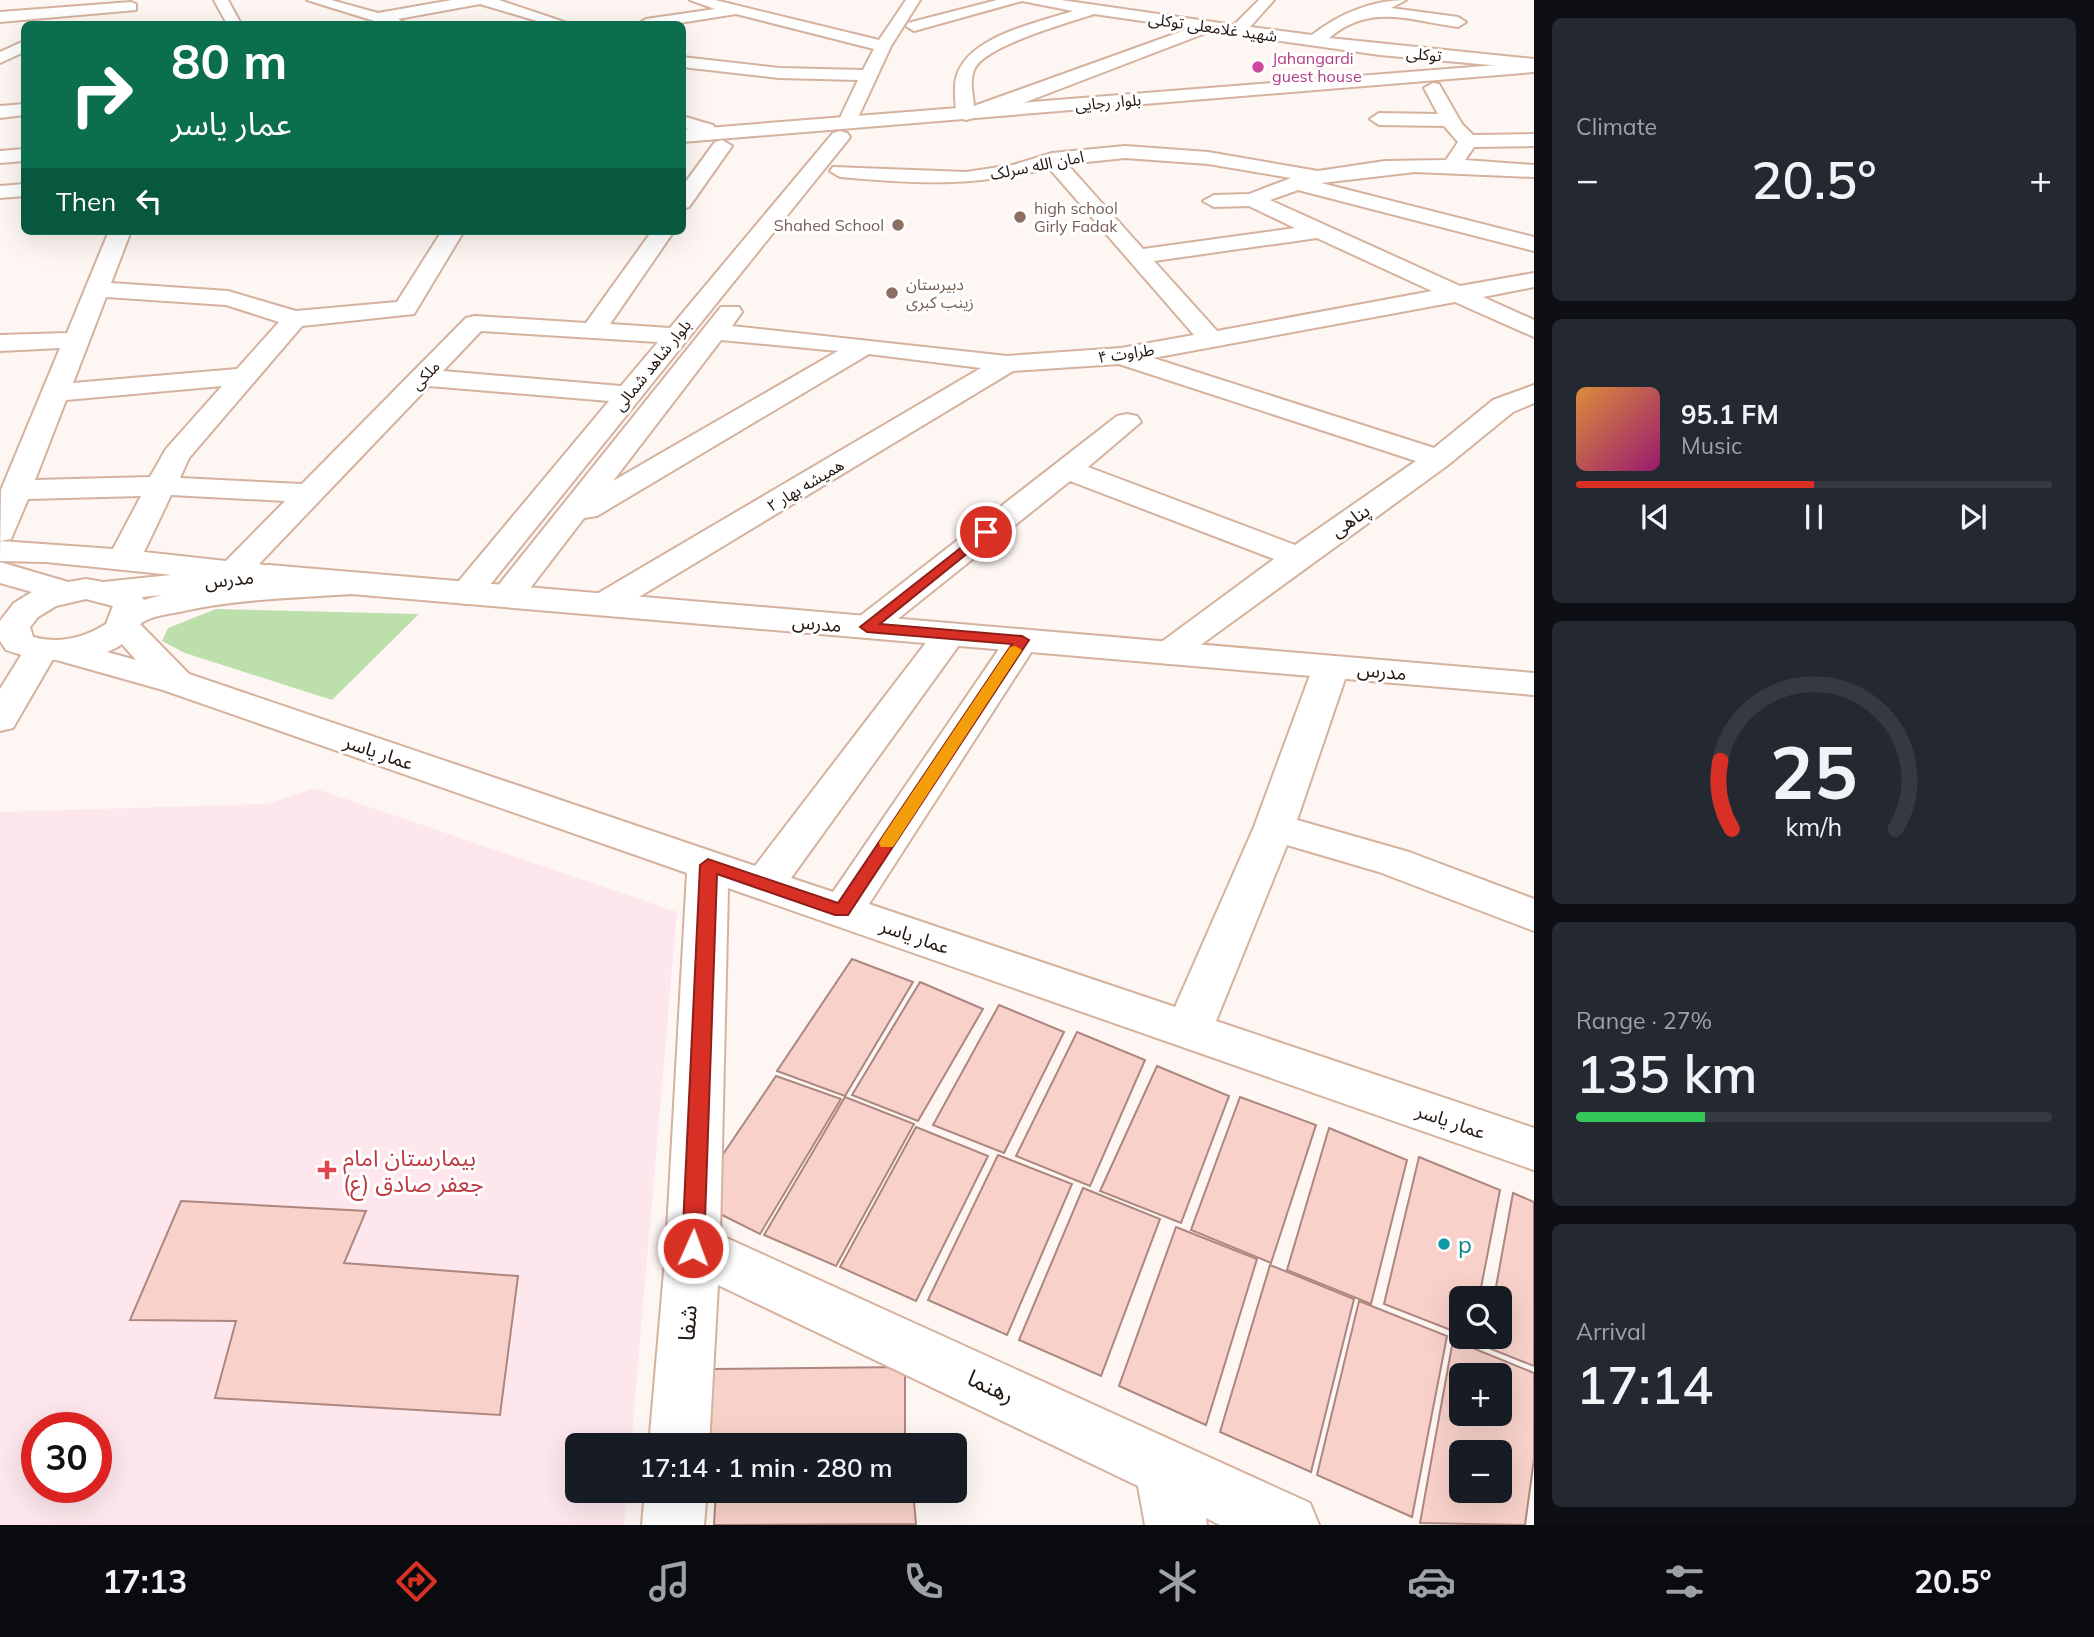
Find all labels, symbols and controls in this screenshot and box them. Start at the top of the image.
street label: شهید غلامعلی توکلی [1147,8,1279,46]
text: 80 m [171,30,287,91]
street label: توکلی [1405,42,1443,66]
place label: Jahangardi guest house [1272,48,1362,86]
icon: right [56,49,147,140]
marker: Jahangardi guest house [1250,59,1266,75]
street label: بلوار رجایی [1074,89,1142,115]
text: عمار یاسر [171,103,292,143]
text: Climate [1576,112,1657,141]
street label: امان الله سرلک [988,146,1086,184]
text: 20.5° [1751,147,1877,212]
text: − [1576,155,1599,203]
text: + [2029,155,2052,203]
icon: left [130,182,168,220]
text: Then [56,185,116,218]
place label: high school Girly Fadak [1034,198,1118,236]
marker: high school Girly Fadak [1012,209,1028,225]
place label: Shahed School [774,215,884,235]
marker: Shahed School [890,217,906,233]
place label: دبیرستان زینب کبری [906,274,974,312]
marker: دبیرستان زینب کبری [884,285,900,301]
street label: بلوار شاهد شمالی [609,315,695,415]
street label: طراوت ۴ [1096,339,1156,367]
street label: ملکی [406,356,444,394]
text: 95.1 FM [1681,398,1779,431]
text: Music [1681,431,1742,460]
street label: همیشه بهار ۲ [763,454,847,516]
street label: پناهی [1326,498,1375,543]
icon: previous [1636,498,1674,536]
icon: pause [1795,498,1833,536]
icon: next [1954,498,1992,536]
pin [956,502,1016,562]
icon: arrive [967,513,1005,551]
street label: مدرس [203,564,255,594]
street label: مدرس [791,609,843,637]
street label: مدرس [1356,657,1408,685]
text: 25 [1770,726,1858,817]
street label: عمار یاسر [340,729,417,775]
text: km/h [1786,810,1842,841]
street label: عمار یاسر [876,913,953,959]
text: Range · 27% [1576,1006,1712,1035]
text: 135 km [1576,1041,1757,1106]
street label: عمار یاسر [1412,1098,1489,1144]
place label: بیمارستان امام جعفر صادق (ع) [343,1143,484,1201]
marker: بیمارستان امام جعفر صادق (ع) [317,1160,337,1180]
position arrow [656,1211,730,1285]
place label: p [1458,1230,1472,1259]
marker: p [1436,1236,1452,1252]
map controls [1449,1286,1512,1503]
button: search [1449,1286,1512,1349]
street label: شفا [671,1304,703,1342]
text: Arrival [1576,1317,1646,1346]
text: 17:14 [1576,1352,1713,1417]
street label: رهنما [963,1363,1019,1409]
button: + [1449,1363,1512,1426]
speed limit sign: 30 [21,1412,112,1503]
button: − [1449,1440,1512,1503]
text: 17:14 · 1 min · 280 m [639,1451,893,1484]
icon: directions [392,1557,441,1606]
icon: music [645,1557,694,1606]
icon: phone [899,1557,948,1606]
icon: climate [1153,1557,1202,1606]
icon: car [1407,1557,1456,1606]
icon: filters [1660,1557,1709,1606]
text: 17:13 [102,1561,187,1601]
text: 20.5° [1914,1561,1992,1601]

